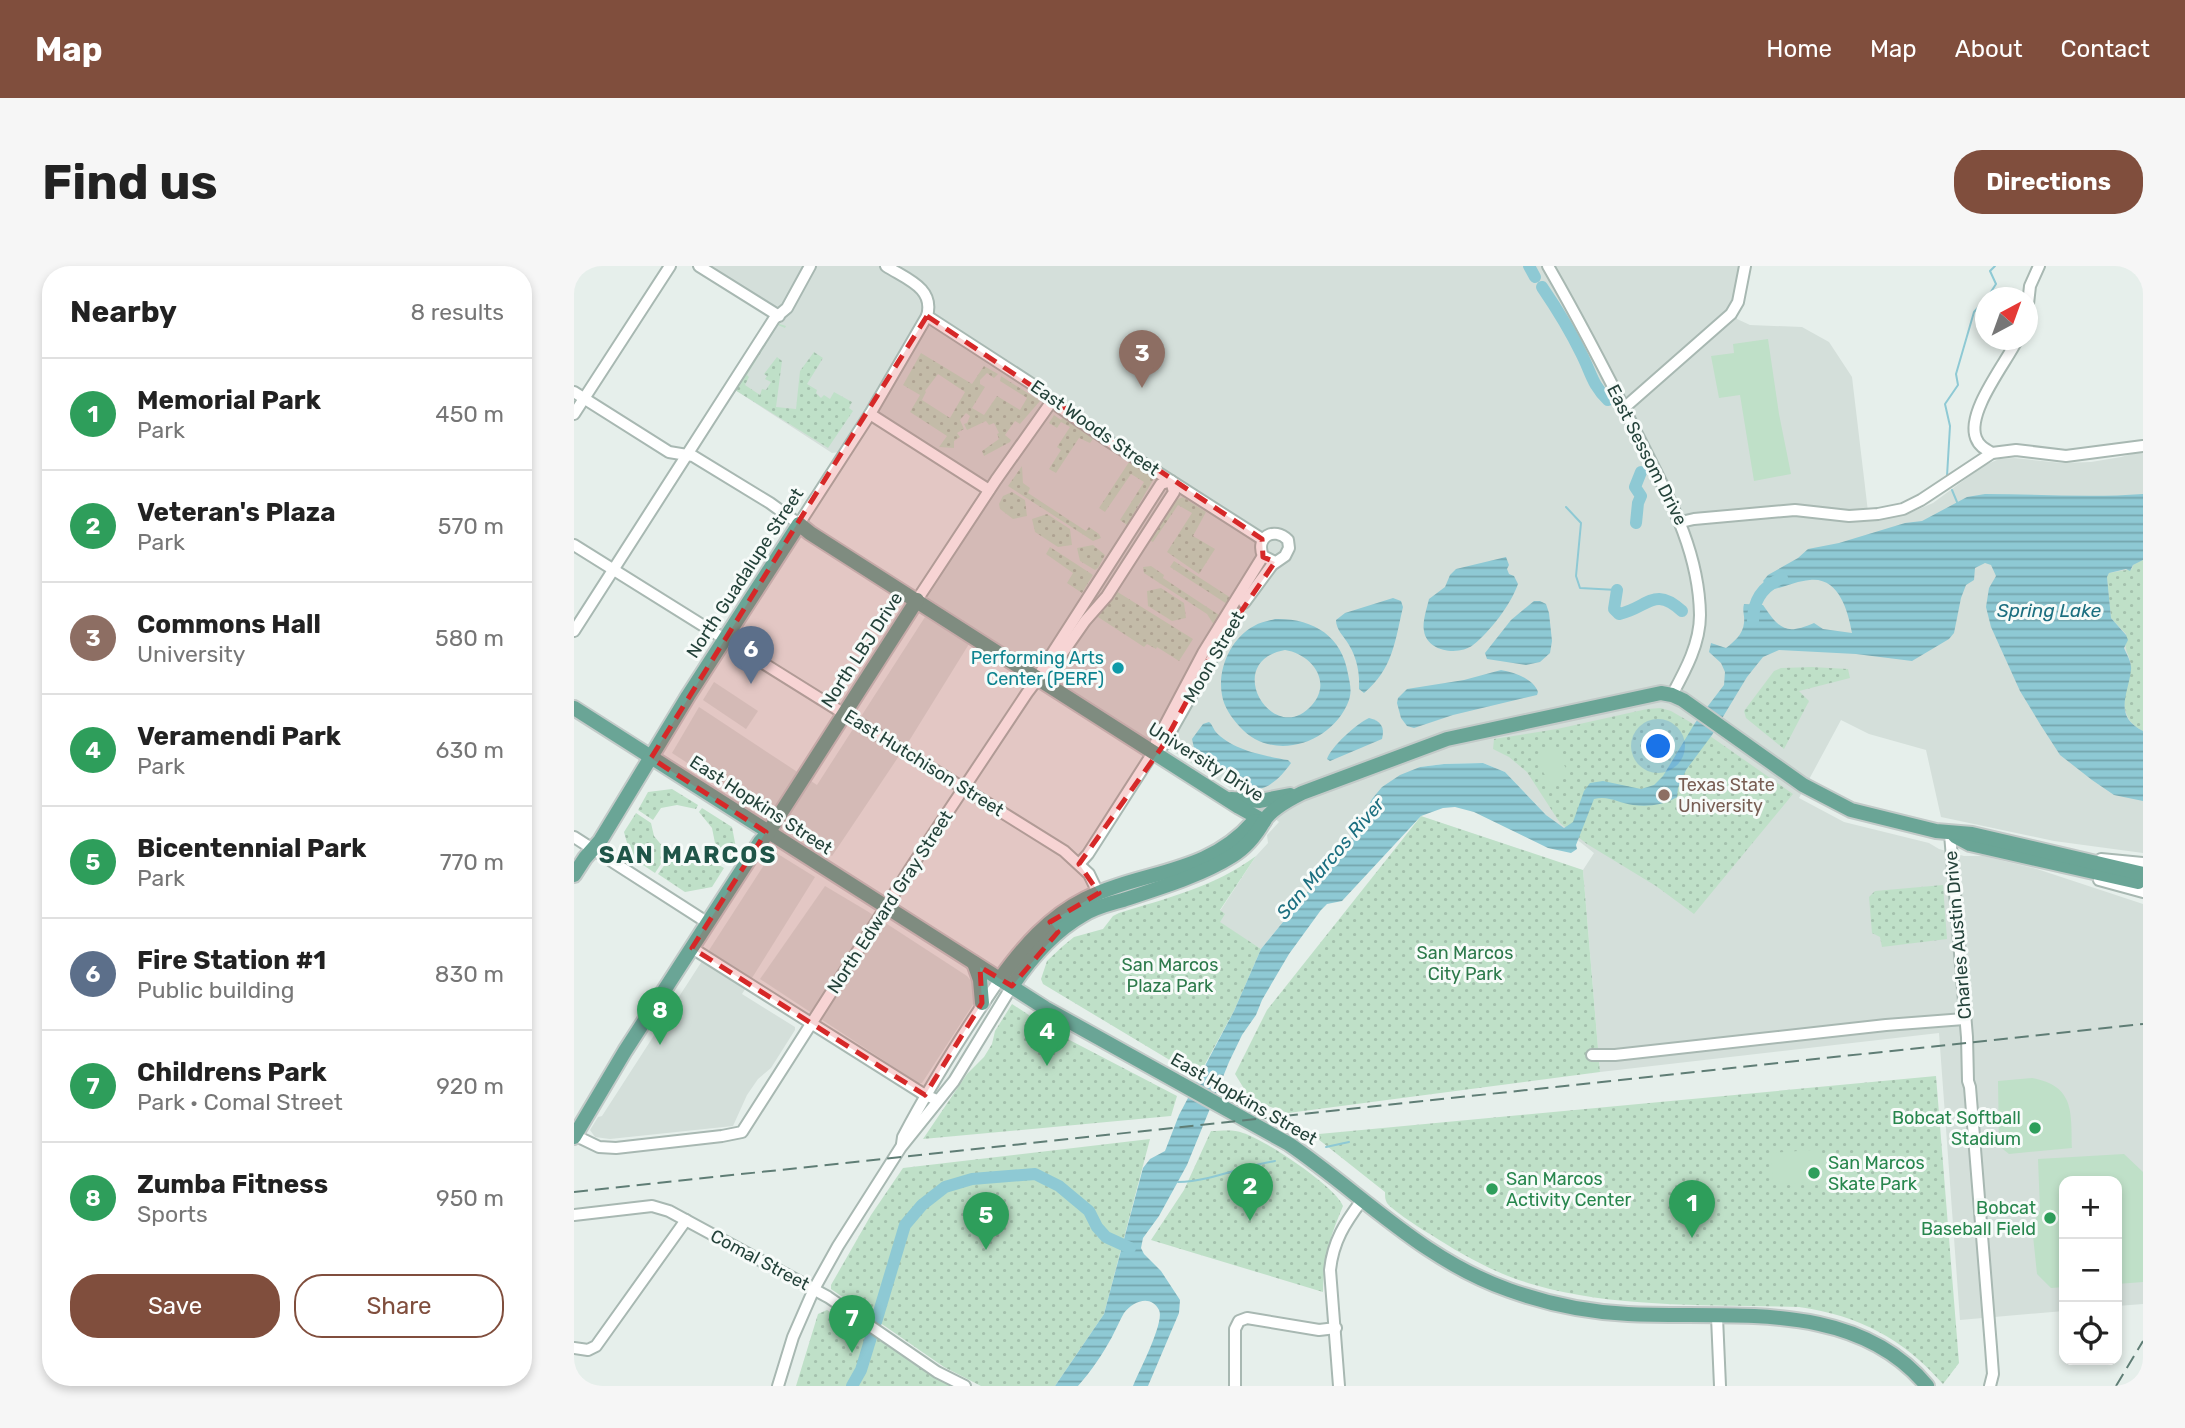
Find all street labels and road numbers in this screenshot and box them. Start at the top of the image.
street label: East Woods Street [1026,375,1164,481]
street label: East Sessom Drive [1602,381,1692,529]
street label: North Guadalupe Street [682,484,808,662]
street label: North LBJ Drive [816,588,908,712]
street label: Moon Street [1179,607,1249,707]
street label: East Hutchison Street [840,705,1008,821]
street label: University Drive [1144,718,1268,806]
street label: East Hopkins Street [686,751,836,859]
street label: North Edward Gray Street [822,806,958,998]
street label: Charles Austin Drive [1940,850,1976,1020]
street label: East Hopkins Street [1167,1048,1321,1150]
street label: Comal Street [707,1225,813,1295]

